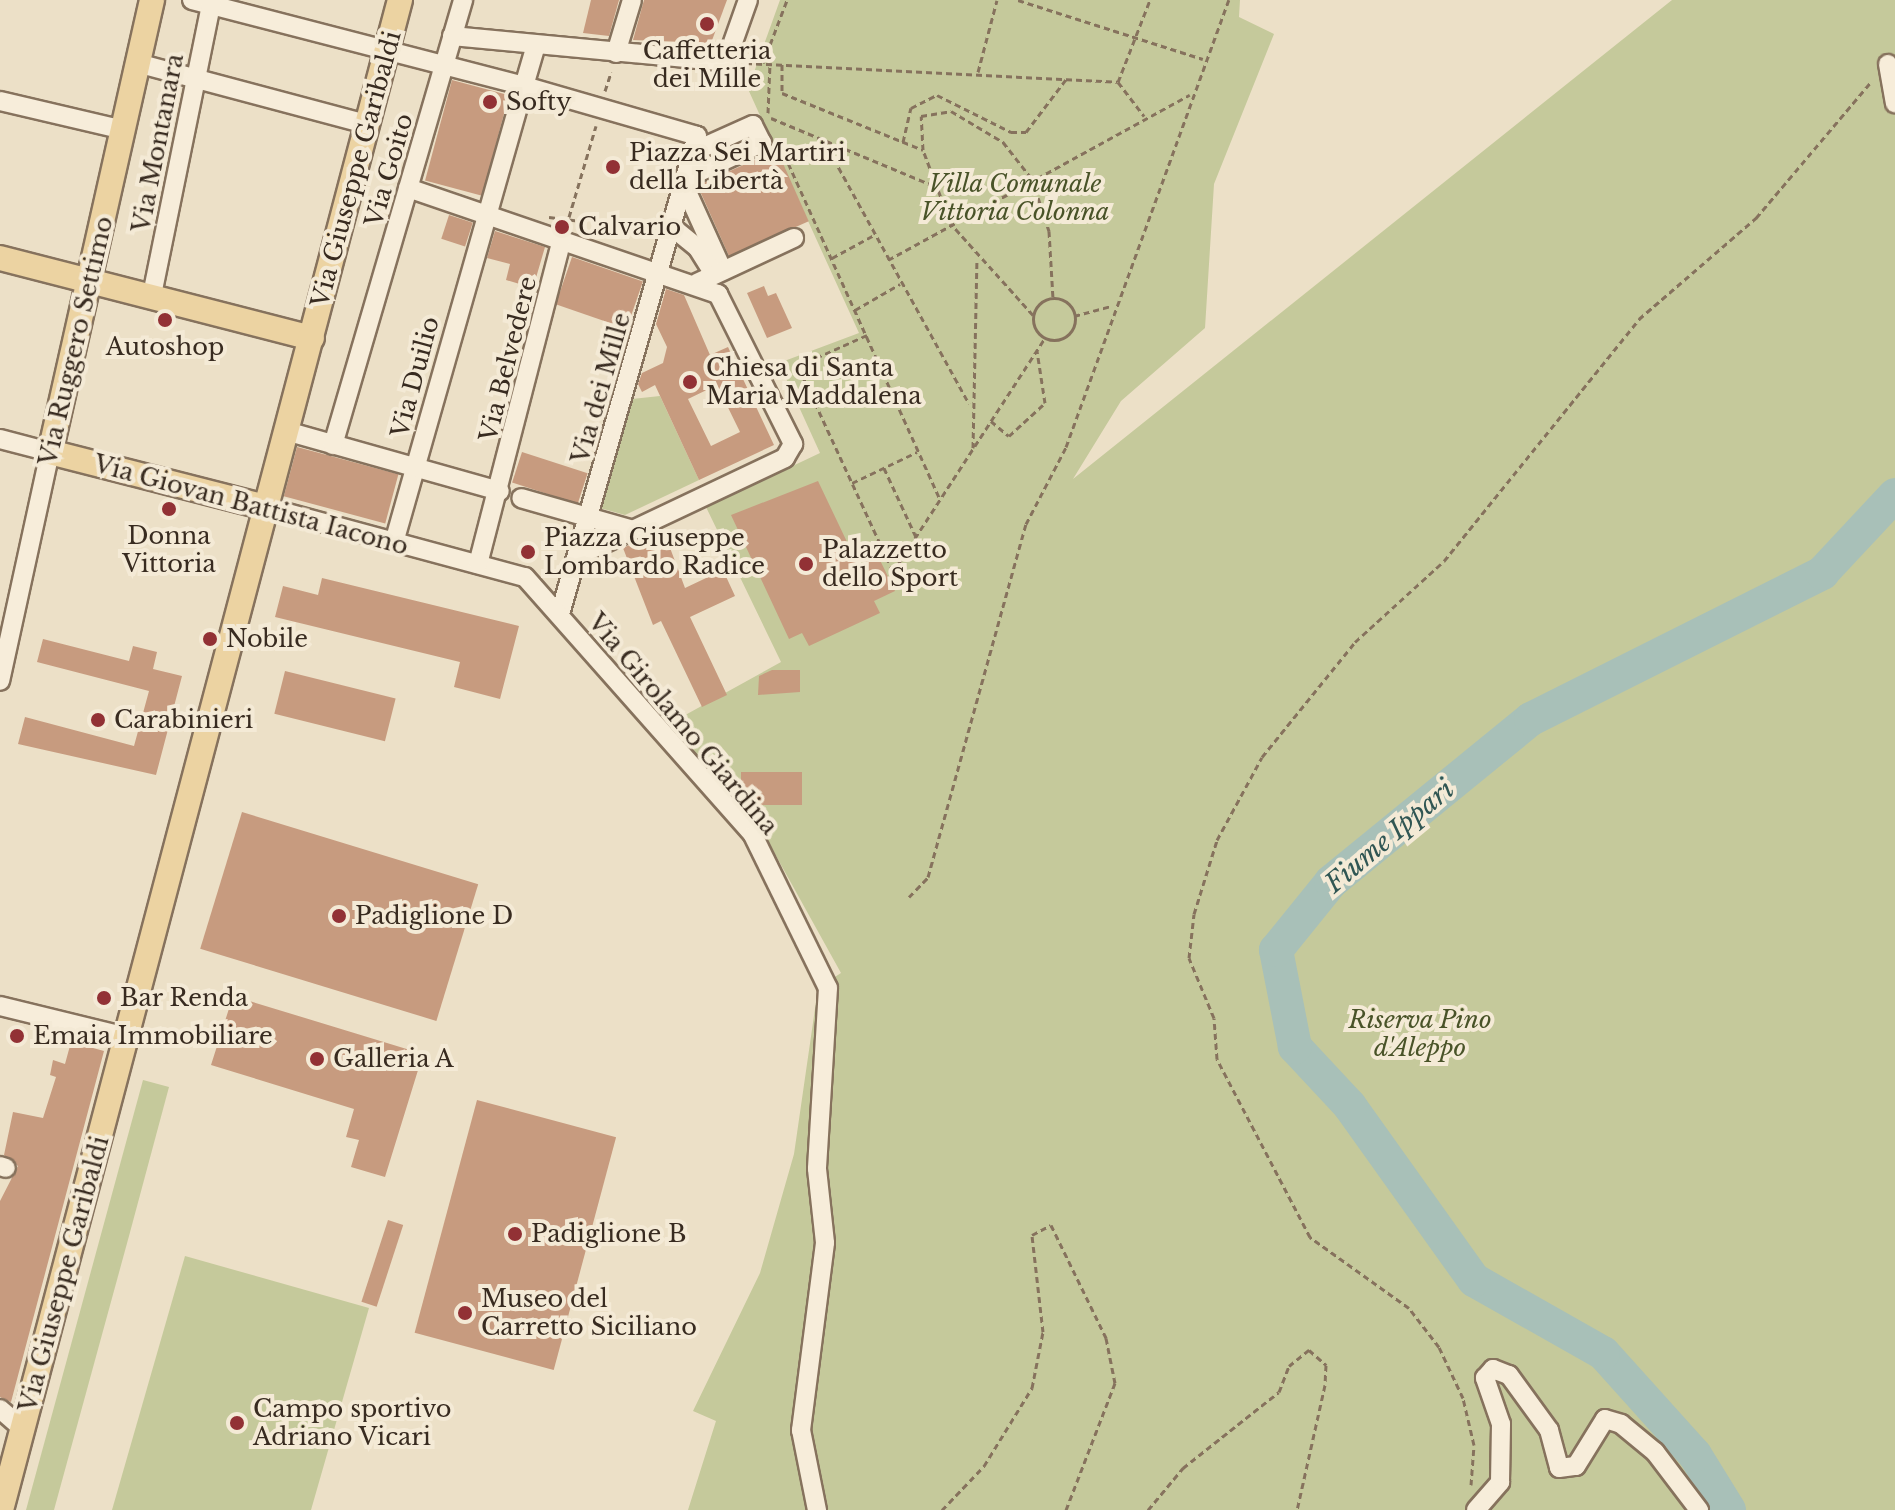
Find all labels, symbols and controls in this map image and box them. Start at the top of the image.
marker: Caffetteria dei Mille [698,15,716,33]
street label: Via Giuseppe Garibaldi [305,28,407,310]
place label: Caffetteria dei Mille [643,37,771,93]
street label: Via Montanara [127,51,189,235]
place label: Softy [506,88,571,116]
marker: Softy [481,93,499,111]
street label: Via Goito [359,110,419,230]
place label: Piazza Sei Martiri della Libertà [629,139,846,195]
marker: Piazza Sei Martiri della Libertà [604,158,622,176]
park label: Villa Comunale Vittoria Colonna [920,170,1110,226]
street label: Via Ruggero Settimo [33,213,119,469]
place label: Calvario [578,213,681,241]
marker: Calvario [553,218,571,236]
street label: Via Belvedere [474,273,542,445]
street label: Via dei Mille [566,309,636,467]
marker: Autoshop [156,311,174,329]
street label: Via Duilio [385,313,445,441]
place label: Autoshop [106,333,224,361]
place label: Chiesa di Santa Maria Maddalena [706,354,922,410]
marker: Chiesa di Santa Maria Maddalena [681,373,699,391]
street label: Via Giovan Battista Iacono [91,449,411,561]
marker: Donna Vittoria [160,500,178,518]
place label: Donna Vittoria [122,522,216,578]
place label: Piazza Giuseppe Lombardo Radice [544,524,765,580]
place label: Palazzetto dello Sport [822,536,958,592]
marker: Piazza Giuseppe Lombardo Radice [519,543,537,561]
marker: Palazzetto dello Sport [797,555,815,573]
street label: Via Girolamo Giardina [582,607,784,841]
place label: Nobile [226,625,308,653]
marker: Nobile [201,630,219,648]
place label: Carabinieri [114,706,253,734]
marker: Carabinieri [89,711,107,729]
water label: Fiume Ippari [1319,774,1461,900]
place label: Padiglione D [355,902,513,930]
marker: Padiglione D [330,907,348,925]
place label: Bar Renda [120,984,249,1012]
marker: Bar Renda [95,989,113,1007]
park label: Riserva Pino d'Aleppo [1348,1006,1492,1062]
place label: Emaia Immobiliare [33,1022,273,1050]
marker: Emaia Immobiliare [8,1027,26,1045]
place label: Galleria A [333,1045,455,1073]
marker: Galleria A [308,1050,326,1068]
street label: Via Giuseppe Garibaldi [13,1133,115,1415]
place label: Padiglione B [531,1220,687,1248]
marker: Padiglione B [506,1225,524,1243]
place label: Museo del Carretto Siciliano [481,1285,697,1341]
marker: Museo del Carretto Siciliano [456,1304,474,1322]
place label: Campo sportivo Adriano Vicari [253,1395,451,1451]
marker: Campo sportivo Adriano Vicari [228,1414,246,1432]

